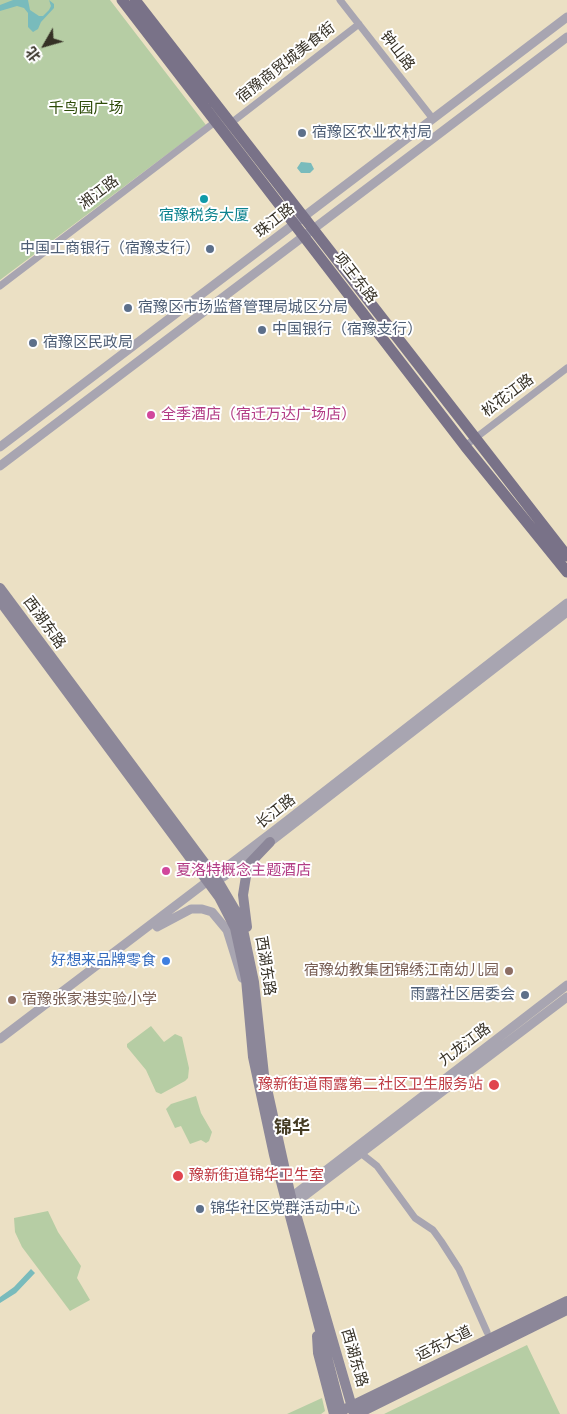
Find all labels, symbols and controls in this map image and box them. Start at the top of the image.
street label: 宿豫商贸城美食街 [233,19,339,107]
north arrow [20,20,70,70]
street label: 钟山路 [376,28,418,74]
text: 北 [22,43,45,65]
park label: 千鸟园广场 [49,100,123,118]
place label: 宿豫区农业农村局 [312,124,432,142]
marker: 宿豫区农业农村局 [296,127,308,139]
street label: 湘江路 [76,172,122,214]
marker: 宿豫税务大厦 [198,193,210,205]
street label: 珠江路 [252,200,298,242]
place label: 宿豫税务大厦 [159,207,249,225]
place label: 中国工商银行（宿豫支行） [20,240,200,258]
marker: 中国工商银行（宿豫支行） [204,243,216,255]
street label: 项王东路 [329,249,381,307]
place label: 宿豫区市场监督管理局城区分局 [138,299,348,317]
marker: 宿豫区市场监督管理局城区分局 [122,302,134,314]
place label: 中国银行（宿豫支行） [272,321,422,339]
marker: 中国银行（宿豫支行） [256,324,268,336]
place label: 宿豫区民政局 [43,334,133,352]
marker: 宿豫区民政局 [27,337,39,349]
street label: 松花江路 [479,371,537,421]
place label: 全季酒店（宿迁万达广场店） [161,406,356,424]
marker: 全季酒店（宿迁万达广场店） [145,409,157,421]
street label: 西湖东路 [19,593,69,653]
street label: 长江路 [253,791,299,833]
place label: 夏洛特概念主题酒店 [176,862,311,880]
marker: 夏洛特概念主题酒店 [160,865,172,877]
street label: 西湖东路 [251,935,279,997]
place label: 好想来品牌零食 [51,952,156,970]
marker: 好想来品牌零食 [160,955,172,967]
place label: 宿豫幼教集团锦绣江南幼儿园 [304,962,499,980]
marker: 宿豫幼教集团锦绣江南幼儿园 [503,965,515,977]
place label: 雨露社区居委会 [410,986,515,1004]
marker: 雨露社区居委会 [519,989,531,1001]
place label: 宿豫张家港实验小学 [22,991,157,1009]
marker: 宿豫张家港实验小学 [6,994,18,1006]
street label: 九龙江路 [436,1020,494,1070]
place label: 豫新街道雨露第二社区卫生服务站 [258,1076,483,1094]
marker: 豫新街道雨露第二社区卫生服务站 [487,1078,501,1092]
district label: 锦华 [274,1117,310,1139]
place label: 豫新街道锦华卫生室 [189,1167,324,1185]
marker: 豫新街道锦华卫生室 [171,1169,185,1183]
place label: 锦华社区党群活动中心 [210,1200,360,1218]
marker: 锦华社区党群活动中心 [194,1203,206,1215]
street label: 运东大道 [413,1323,475,1365]
street label: 西湖东路 [337,1327,371,1389]

